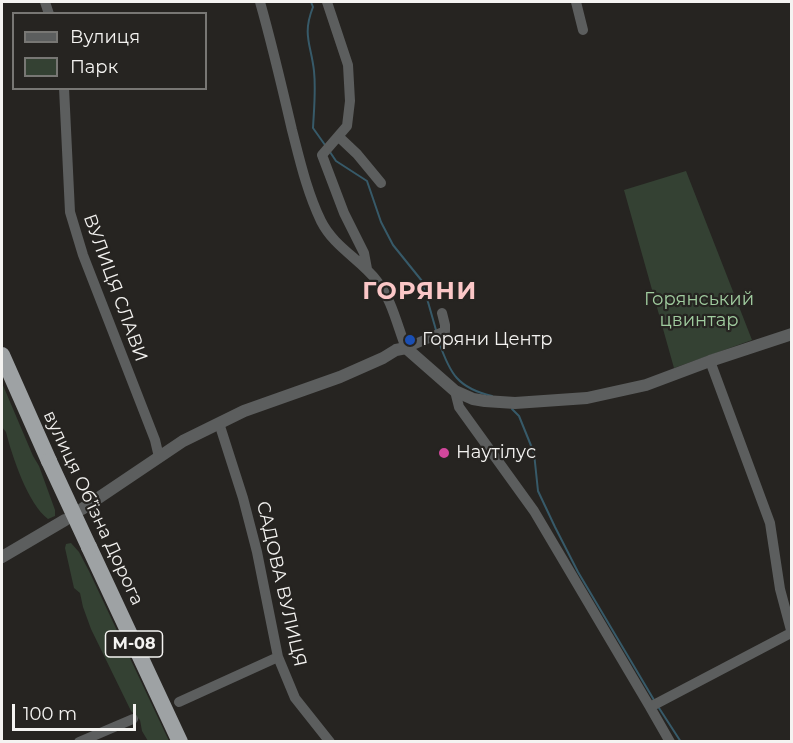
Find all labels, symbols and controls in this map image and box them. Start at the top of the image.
legend [12,12,207,90]
text: Вулиця [70,26,140,48]
text: Парк [70,56,118,78]
street label: ВУЛИЦЯ СЛАВИ [78,211,152,365]
district label: ГОРЯНИ [362,278,478,306]
park label: Горянський цвинтар [644,289,754,332]
place label: Горяни Центр [422,329,553,351]
marker: Горяни Центр [403,333,417,347]
street label: вулиця Обʼїзна Дорога [38,407,148,609]
place label: Наутілус [456,442,536,464]
marker: Наутілус [437,446,451,460]
street label: САДОВА ВУЛИЦЯ [251,499,311,669]
road number: М-08 [106,631,162,657]
scale bar [15,692,140,730]
text: 100 m [23,703,77,725]

